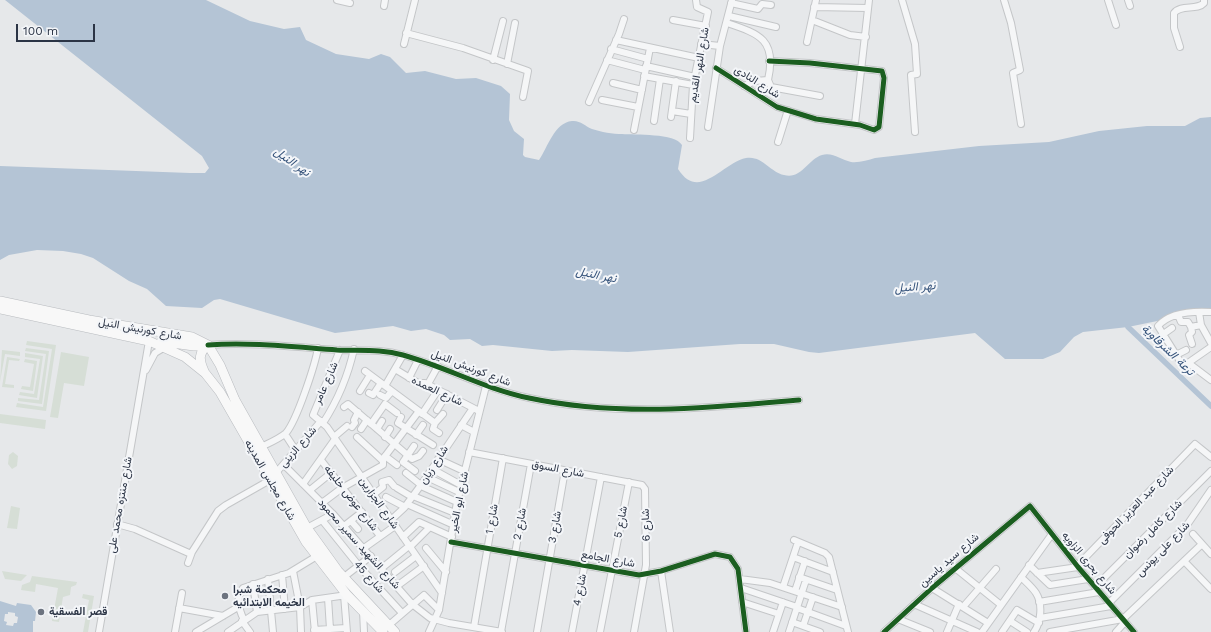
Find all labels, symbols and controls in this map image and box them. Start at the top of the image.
scale bar [18,16,97,42]
text: 100 m [23,24,58,38]
street label: شارع النهر القديم [686,26,712,104]
street label: شارع النادى [732,63,782,101]
water label: نهر النيل [271,144,313,180]
water label: نهر النيل [574,264,618,286]
water label: نهر النيل [894,278,936,296]
street label: شارع كورنيش النيل [97,315,183,343]
water label: ترعة الشرقاوية [1139,321,1197,379]
street label: شارع كورنيش النيل [429,347,513,389]
street label: شارع عامر [311,360,341,406]
street label: شارع العمده [409,373,465,409]
street label: شارع الزينى [277,424,319,470]
street label: شارع مجلس المدينه [242,437,298,523]
street label: شارع زيان [417,443,451,487]
street label: شارع منتزه محمد على [105,456,135,554]
street label: شارع السوق [531,457,585,481]
street label: شارع عوض خليفه [321,462,381,534]
street label: شارع عبد العزيز الحوفى [1095,463,1177,547]
street label: شارع ابو الخير [447,470,471,534]
street label: شارع الجزارين [356,474,402,532]
street label: شارع الشهيد سمير محمود [315,496,403,592]
street label: شارع كامل رضوان [1121,497,1185,561]
street label: شارع 1 [483,503,501,535]
street label: شارع 5 [611,505,631,539]
street label: شارع 2 [511,507,529,541]
street label: شارع 6 [639,508,653,542]
street label: شارع 3 [546,510,564,544]
street label: شارع على يونس [1133,519,1193,579]
street label: شارع بحرى الزاويه [1059,529,1119,597]
street label: شارع سيد ياسين [916,530,982,590]
street label: شارع الجامع [580,548,636,570]
street label: شارع 45 [351,558,387,596]
street label: شارع 4 [570,573,590,607]
place label: محكمة شبرا الخيمه الابتدائيه [233,583,305,609]
marker: محكمة شبرا الخيمه الابتدائيه [220,591,230,601]
place label: قصر الفسقية [49,605,107,619]
marker: قصر الفسقية [36,607,46,617]

